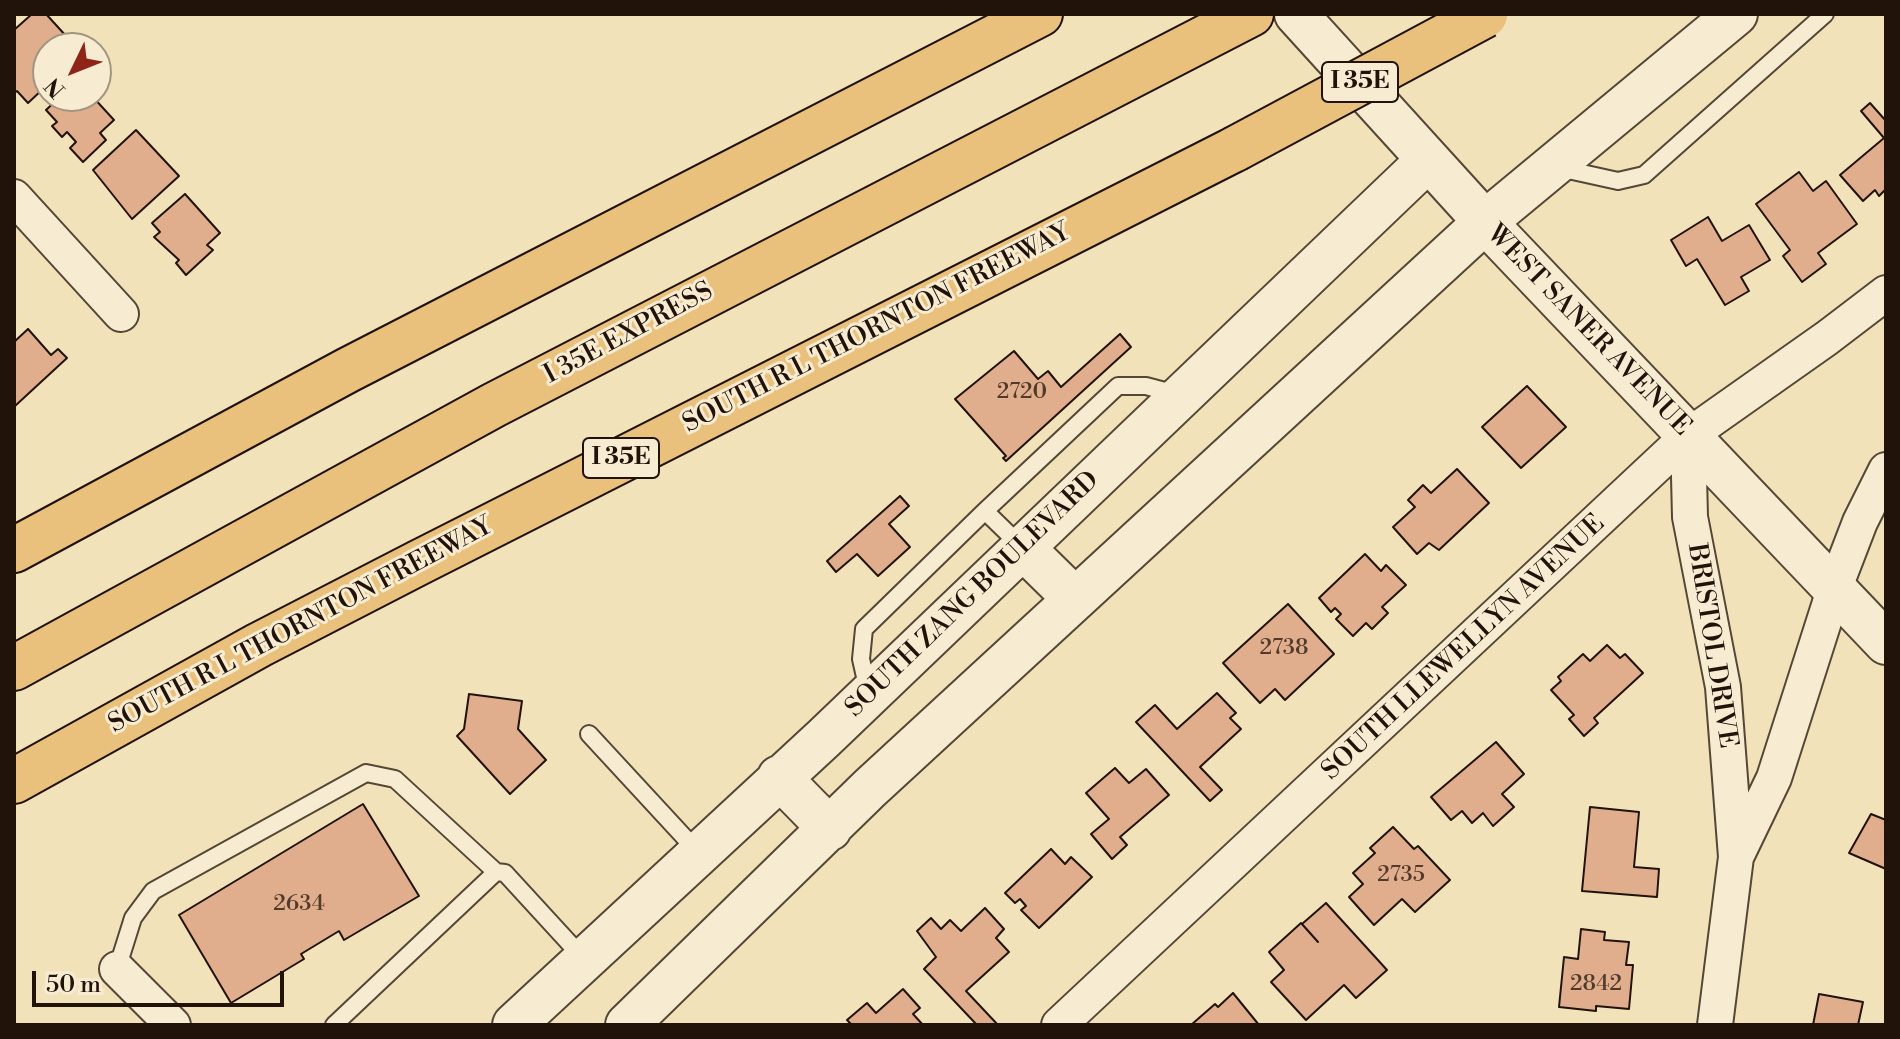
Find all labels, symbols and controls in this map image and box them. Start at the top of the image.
north arrow [32,32,112,112]
road number: I 35E [1322,62,1398,102]
text: N [40,72,71,103]
street label: SOUTH R L THORNTON FREEWAY [678,217,1076,441]
street label: WEST SANER AVENUE [1479,219,1697,443]
street label: I 35E EXPRESS [539,276,719,392]
house number: 2720 [997,380,1047,406]
road number: I 35E [583,438,659,478]
street label: SOUTH ZANG BOULEVARD [840,466,1106,724]
street label: SOUTH LLEWELLYN AVENUE [1316,509,1612,787]
street label: SOUTH R L THORNTON FREEWAY [104,511,498,741]
street label: BRISTOL DRIVE [1679,542,1743,750]
house number: 2738 [1260,636,1308,662]
house number: 2735 [1377,863,1425,889]
house number: 2634 [273,892,325,918]
scale bar [36,955,288,1005]
text: 50 m [46,970,101,1000]
house number: 2842 [1570,972,1622,998]

